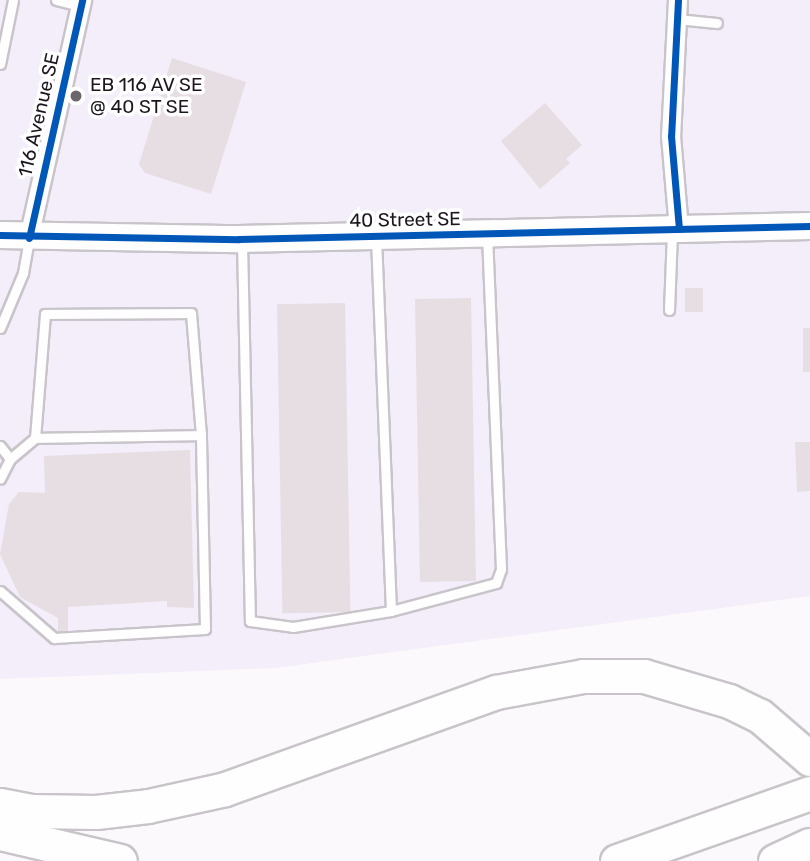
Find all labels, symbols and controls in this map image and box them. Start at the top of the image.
street label: 116 Avenue SE [14,51,64,179]
place label: EB 116 AV SE @ 40 ST SE [90,74,203,118]
marker: EB 116 AV SE @ 40 ST SE [68,88,84,104]
street label: 40 Street SE [349,208,461,232]

